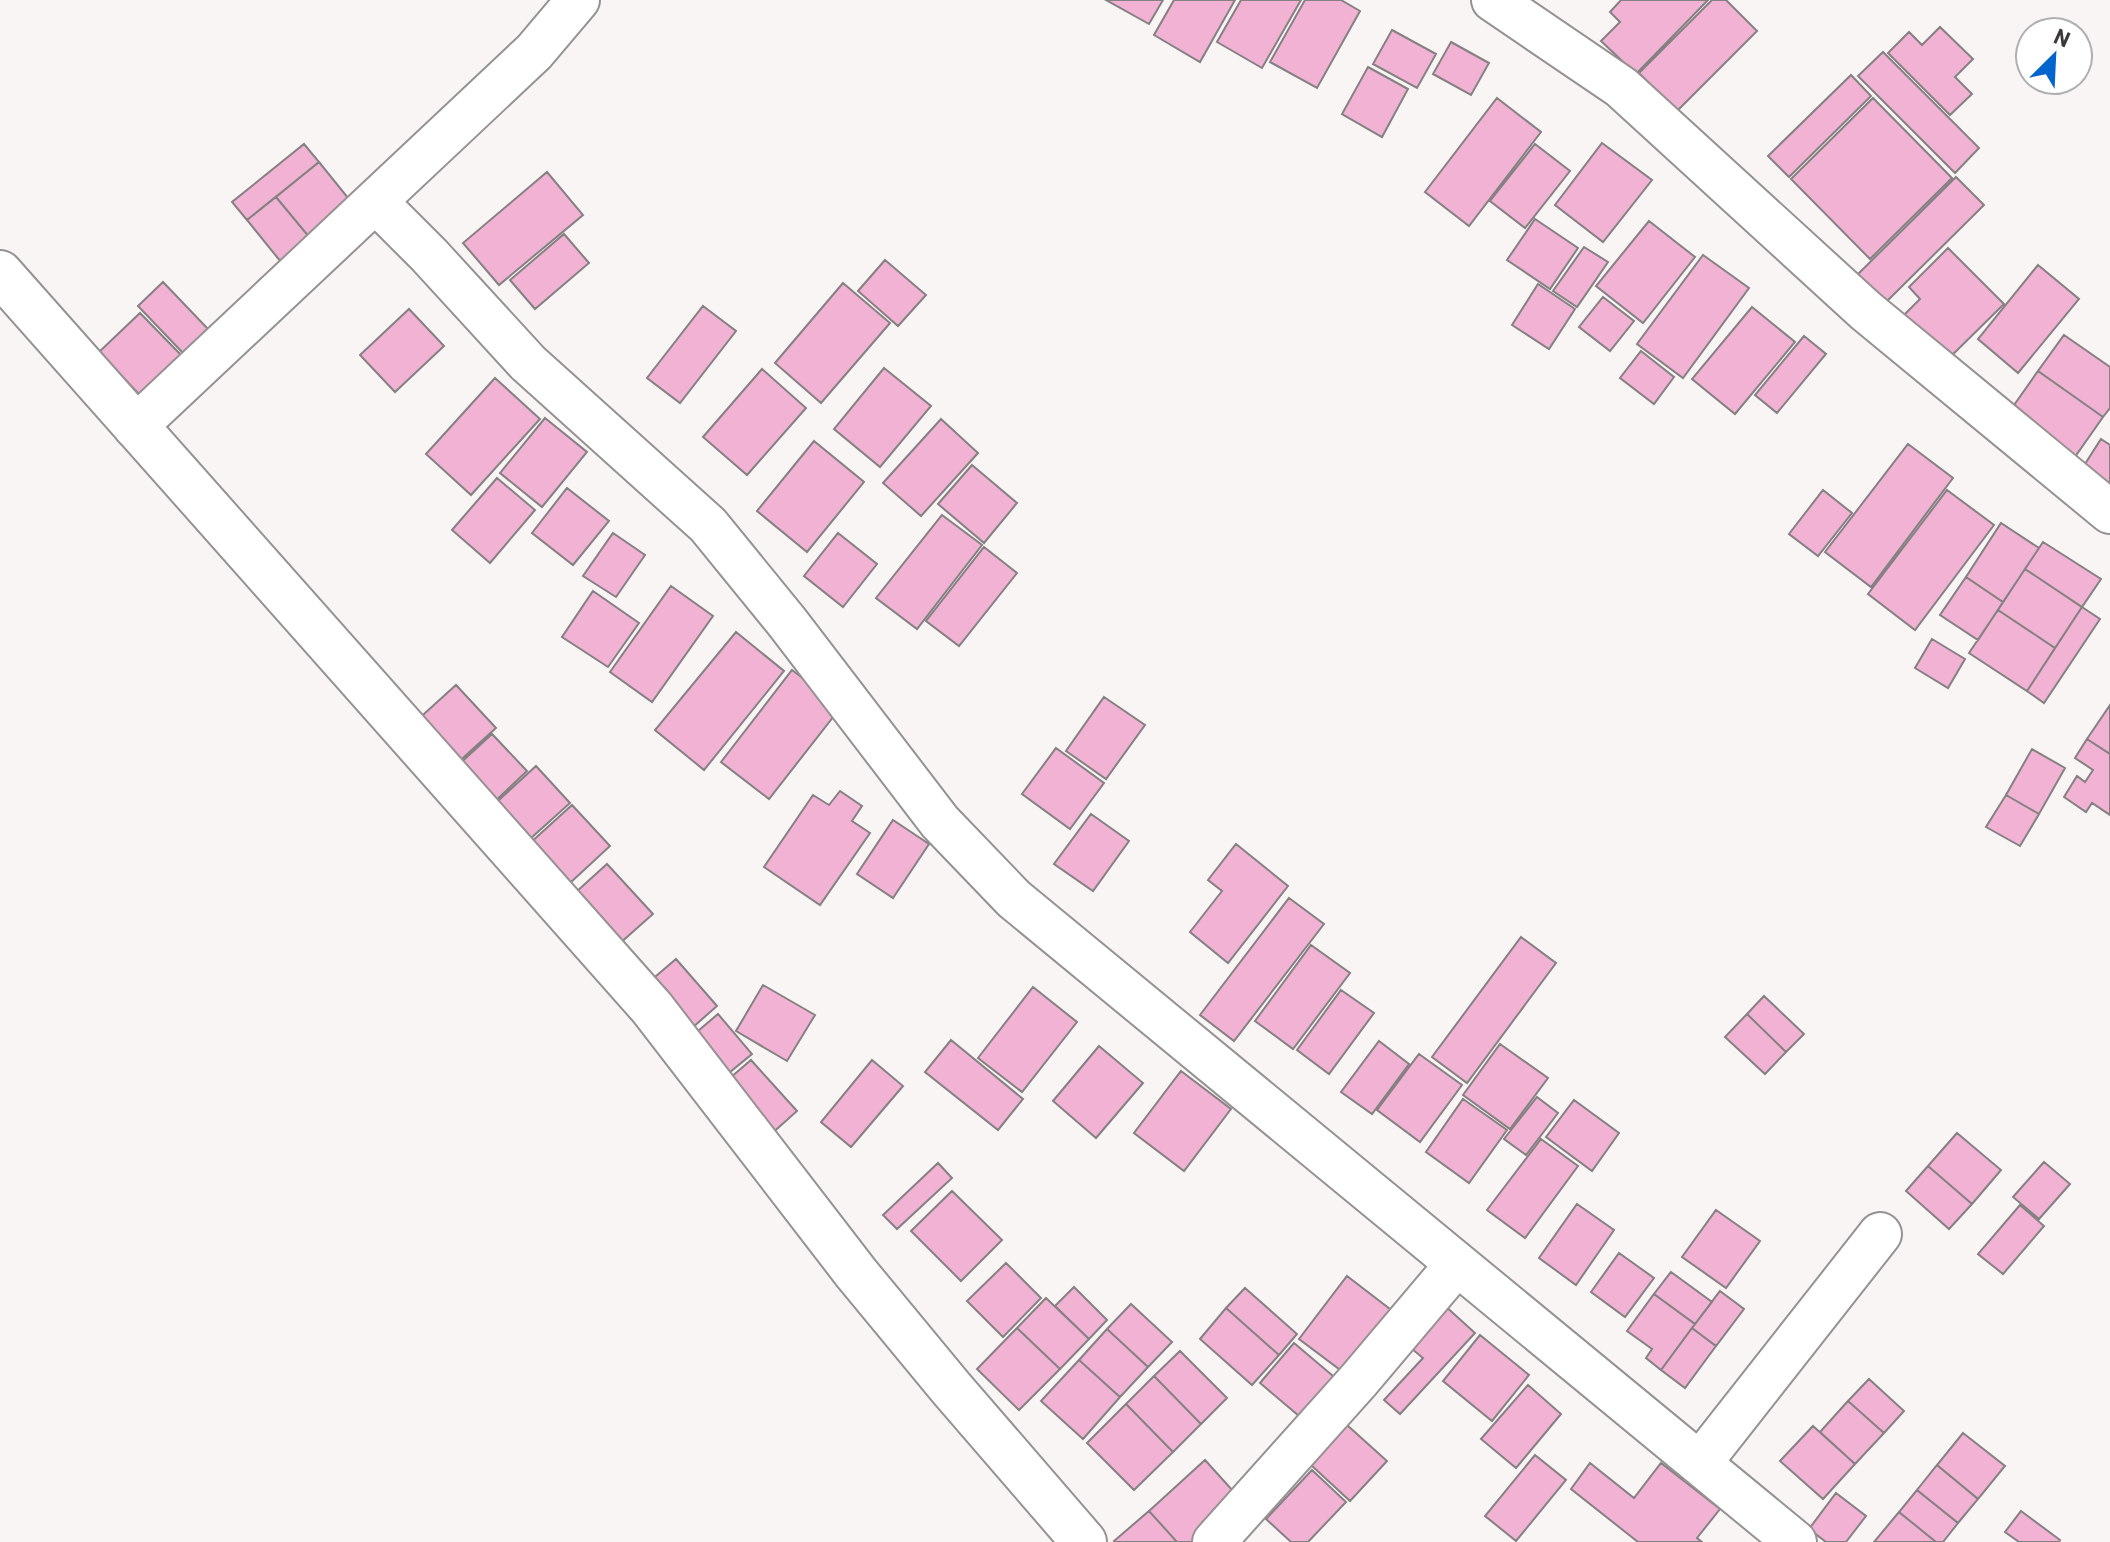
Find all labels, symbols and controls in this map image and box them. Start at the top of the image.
north arrow [2014,16,2094,96]
text: N [2051,22,2075,52]

